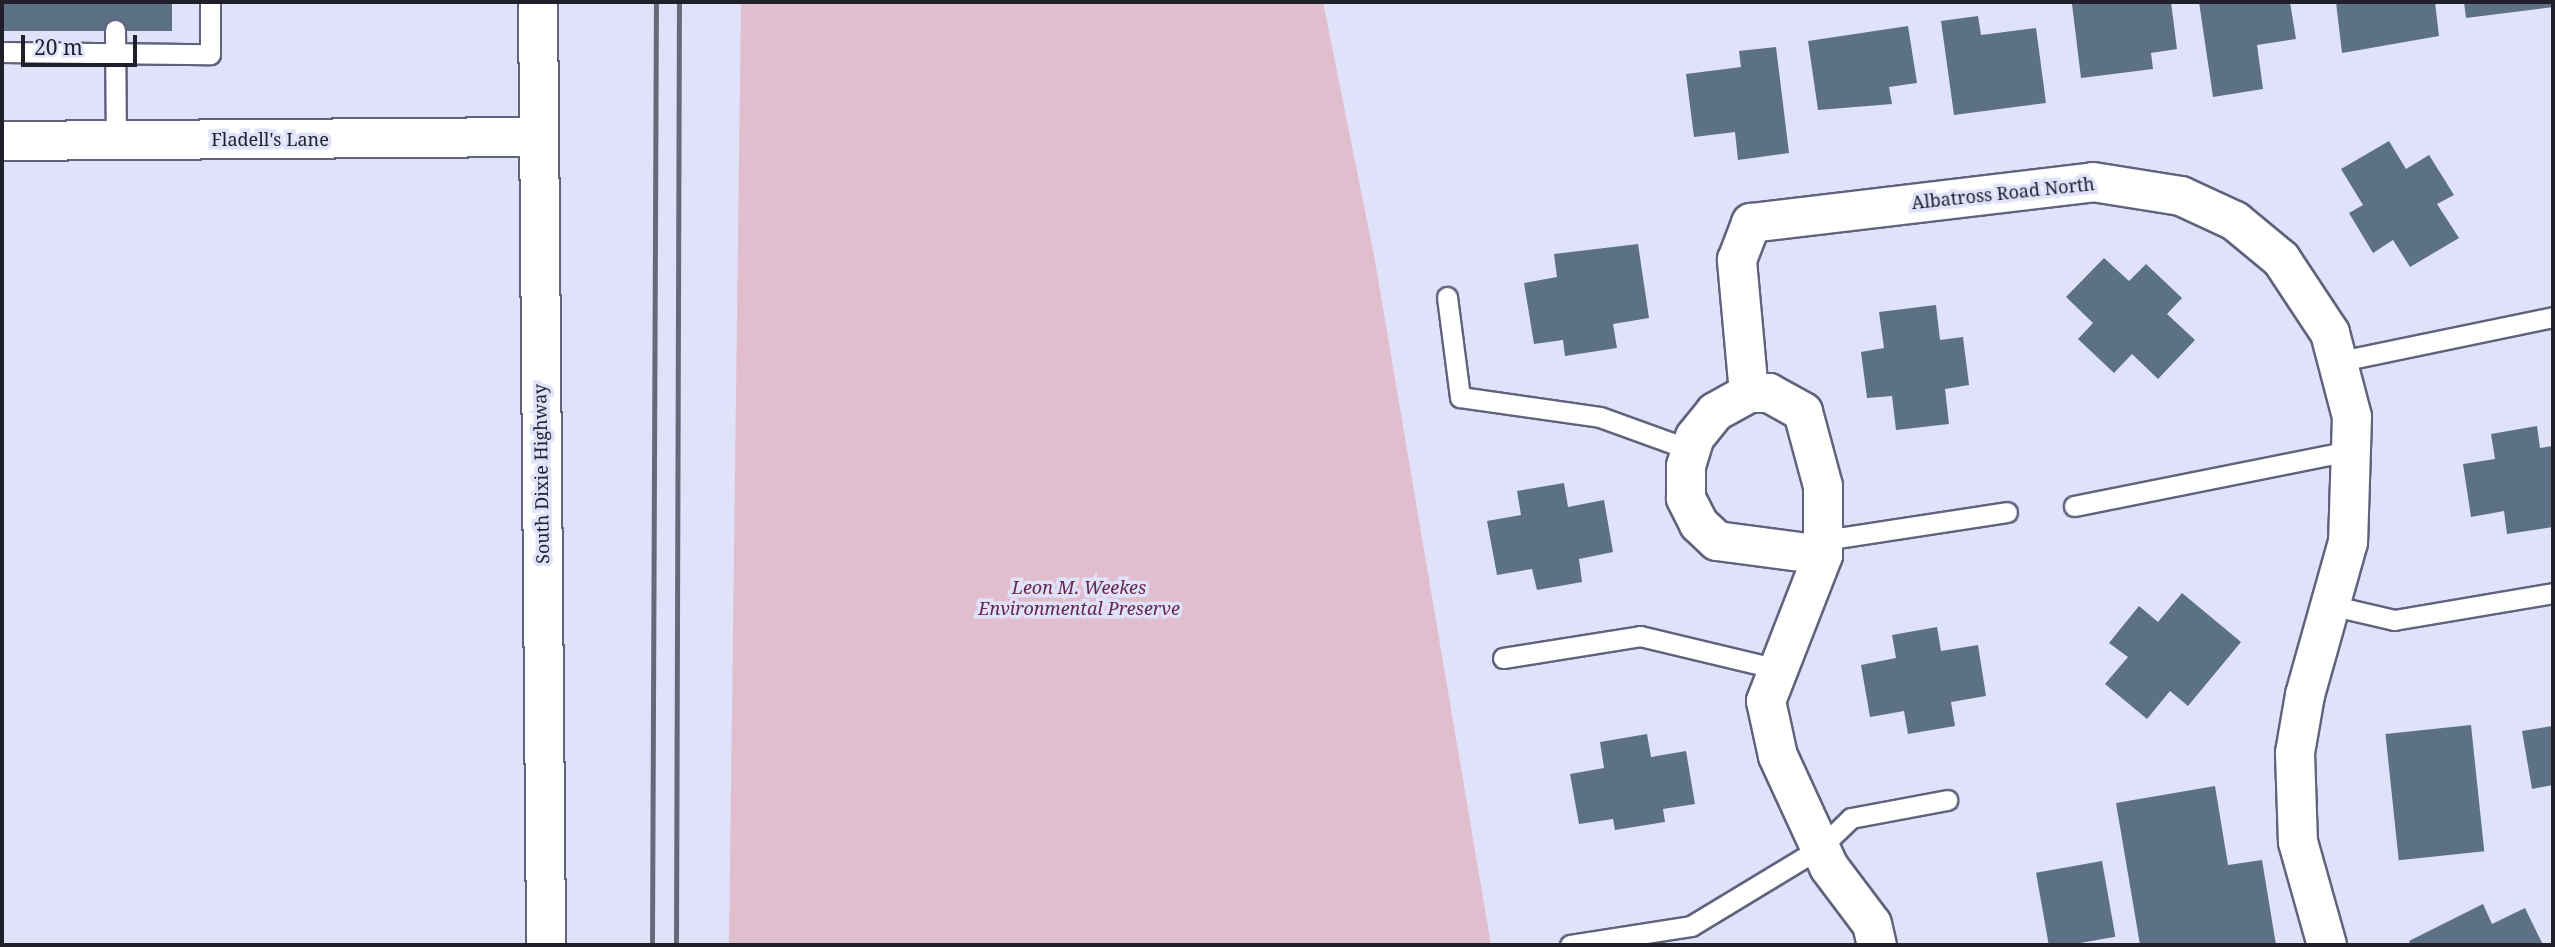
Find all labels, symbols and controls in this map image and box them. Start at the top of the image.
scale bar [24,21,140,65]
text: 20 m [34,33,83,61]
street label: Fladell's Lane [211,128,329,150]
street label: Albatross Road North [1910,173,2096,213]
street label: South Dixie Highway [529,384,553,564]
park label: Leon M. Weekes Environmental Preserve [978,577,1180,620]

